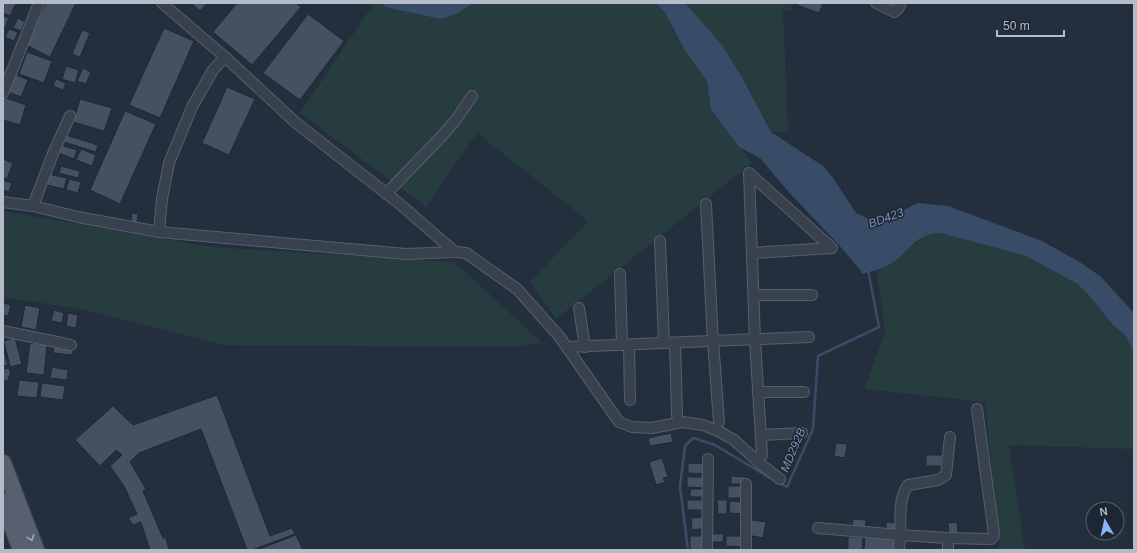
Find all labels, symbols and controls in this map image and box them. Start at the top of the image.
scale bar [997,12,1064,38]
text: 50 m [1003,19,1030,33]
water label: BD423 [866,205,906,231]
water label: MD292B [777,426,809,474]
north arrow [1085,501,1125,541]
text: N [1099,505,1108,518]
one-way arrow [27,535,35,542]

